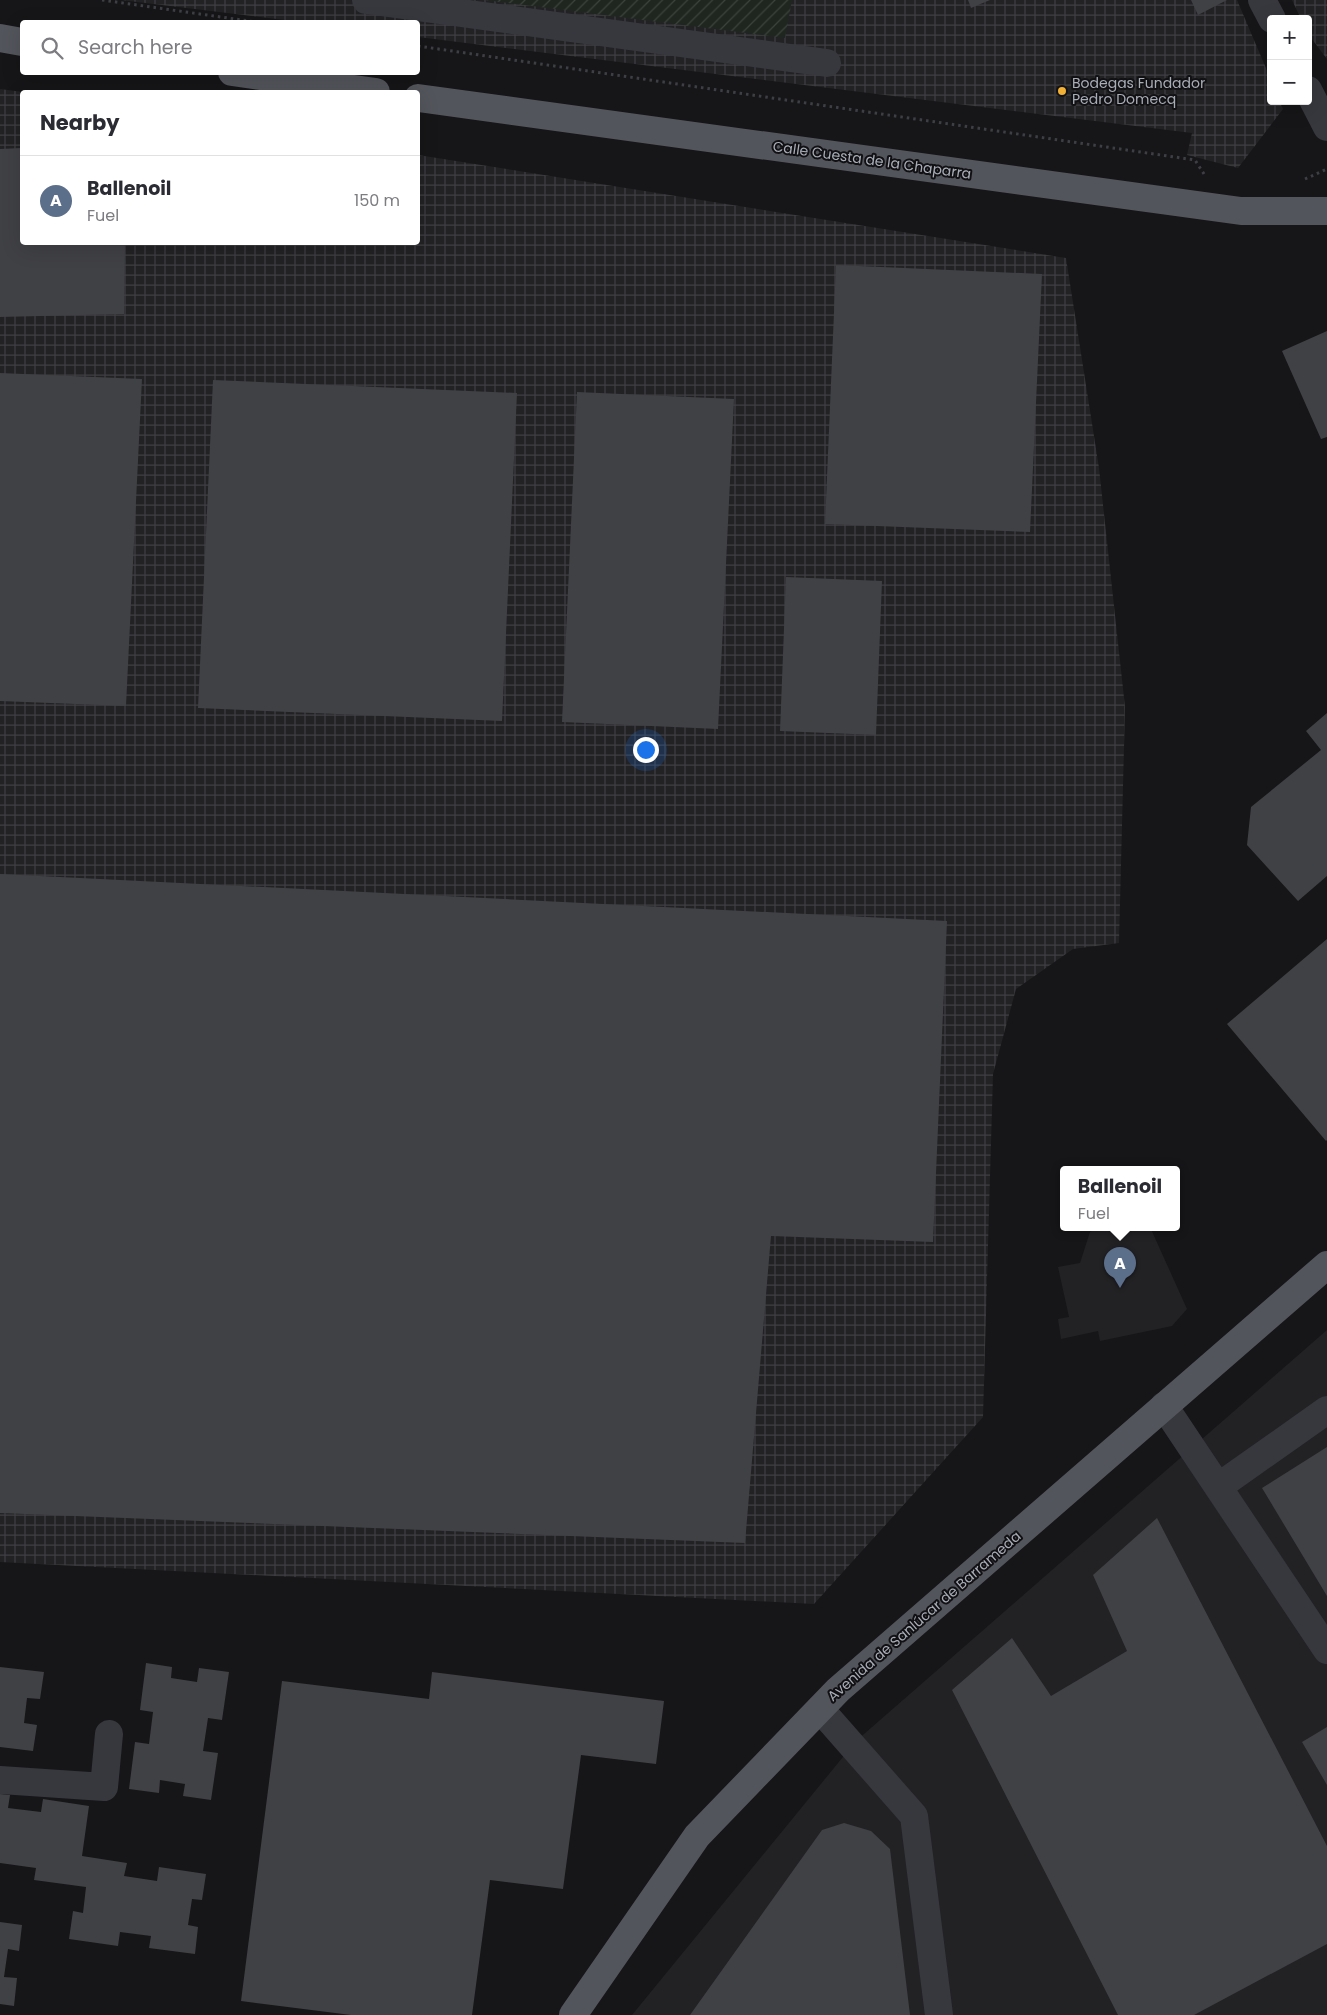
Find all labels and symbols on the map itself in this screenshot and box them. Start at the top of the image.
place label: Bodegas Fundador Pedro Domecq [1072,73,1205,109]
marker: Bodegas Fundador Pedro Domecq [1056,85,1068,97]
street label: Calle Cuesta de la Chaparra [771,136,973,184]
your location [633,737,659,763]
pin: A [1104,1247,1136,1288]
street label: Avenida de Sanlúcar de Barrameda [823,1526,1025,1706]

